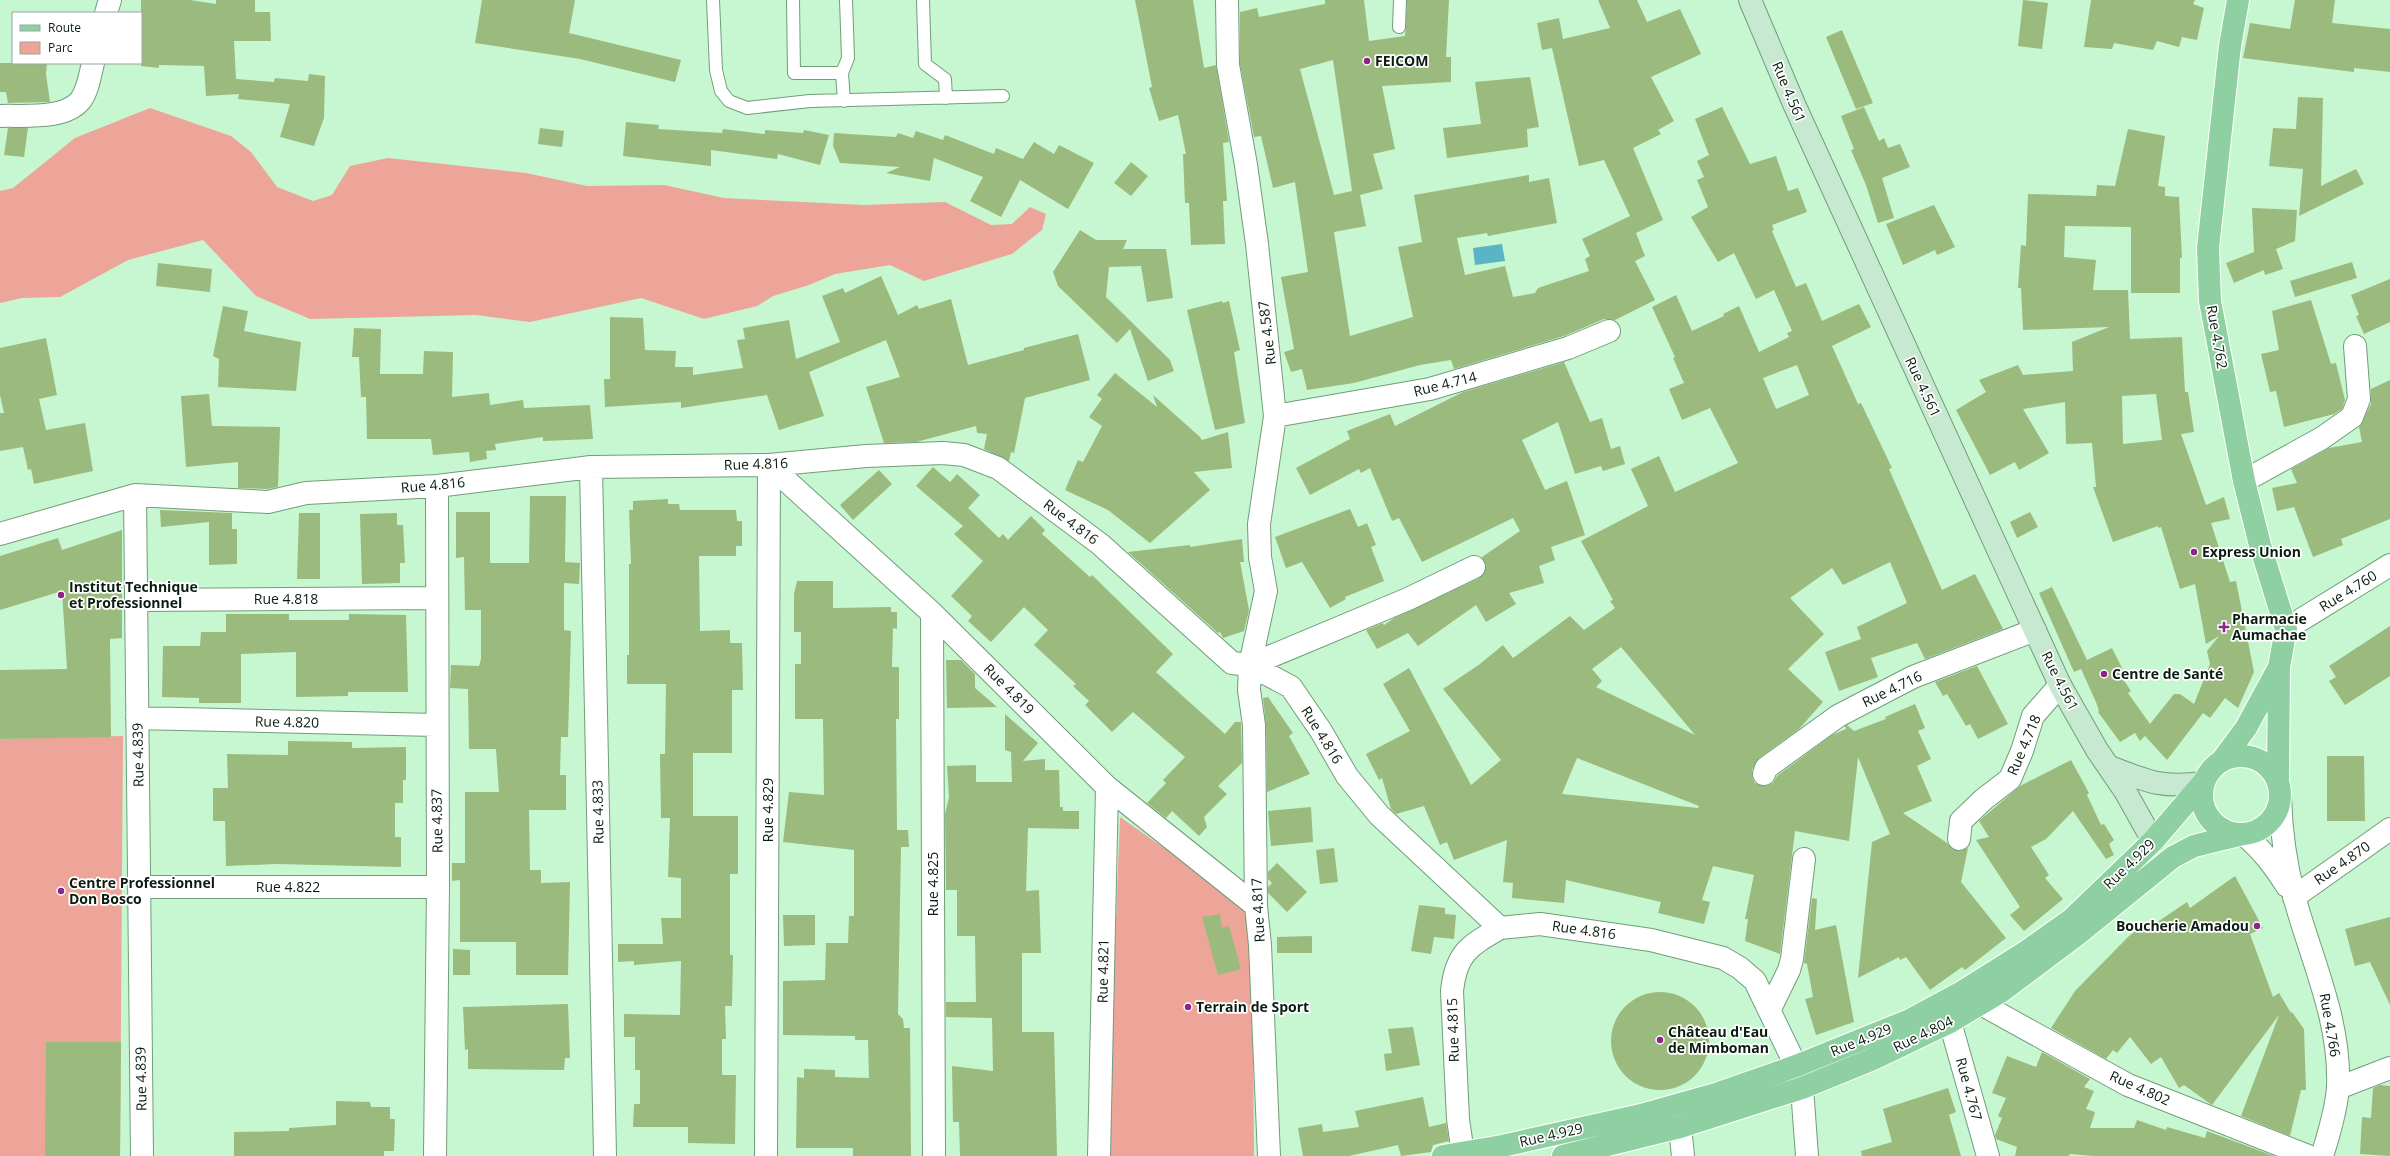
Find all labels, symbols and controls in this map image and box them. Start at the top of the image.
legend [12,12,142,64]
text: Route [48,19,81,36]
text: Parc [48,39,73,56]
place label: FEICOM [1375,51,1428,70]
marker: FEICOM [1362,56,1372,66]
street label: Rue 4.561 [1768,58,1811,125]
street label: Rue 4.587 [1253,300,1280,366]
street label: Rue 4.762 [2203,304,2232,370]
street label: Rue 4.561 [1901,354,1946,420]
street label: Rue 4.714 [1411,367,1478,401]
street label: Rue 4.816 [723,453,789,474]
street label: Rue 4.816 [400,472,466,497]
street label: Rue 4.816 [1040,495,1103,549]
place label: Express Union [2202,542,2301,561]
marker: Express Union [2189,547,2199,557]
street label: Rue 4.760 [2315,565,2380,616]
place label: Institut Technique et Professionnel [69,577,198,612]
street label: Rue 4.818 [254,589,318,608]
marker: Institut Technique et Professionnel [56,590,66,600]
place label: Pharmacie Aumachae [2232,609,2307,644]
marker: Pharmacie Aumachae [2219,622,2229,632]
street label: Rue 4.561 [2037,648,2084,714]
street label: Rue 4.819 [980,659,1039,718]
place label: Centre de Santé [2112,664,2223,683]
street label: Rue 4.716 [1859,666,1925,711]
marker: Centre de Santé [2099,669,2109,679]
street label: Rue 4.816 [1297,702,1348,767]
street label: Rue 4.820 [255,711,319,732]
street label: Rue 4.718 [2002,711,2045,778]
street label: Rue 4.839 [127,723,148,787]
street label: Rue 4.829 [758,778,777,842]
street label: Rue 4.833 [587,780,608,844]
street label: Rue 4.837 [426,789,447,853]
street label: Rue 4.929 [2099,834,2158,893]
street label: Rue 4.870 [2310,836,2374,889]
street label: Rue 4.825 [923,852,942,916]
place label: Centre Professionnel Don Bosco [69,873,215,908]
street label: Rue 4.822 [256,877,320,896]
street label: Rue 4.817 [1246,877,1269,943]
marker: Centre Professionnel Don Bosco [56,886,66,896]
street label: Rue 4.816 [1551,916,1617,943]
place label: Boucherie Amadou [2116,916,2249,935]
marker: Boucherie Amadou [2252,921,2262,931]
street label: Rue 4.821 [1092,939,1113,1003]
street label: Rue 4.766 [2316,992,2345,1058]
place label: Terrain de Sport [1196,997,1309,1016]
street label: Rue 4.815 [1442,997,1463,1063]
marker: Terrain de Sport [1183,1002,1193,1012]
street label: Rue 4.804 [1890,1011,1956,1056]
street label: Rue 4.929 [1827,1019,1894,1060]
place label: Château d'Eau de Mimboman [1668,1022,1769,1057]
marker: Château d'Eau de Mimboman [1655,1035,1665,1045]
street label: Rue 4.839 [130,1047,151,1111]
street label: Rue 4.767 [1952,1055,1987,1122]
street label: Rue 4.802 [2107,1066,2173,1109]
street label: Rue 4.929 [1517,1118,1584,1151]

